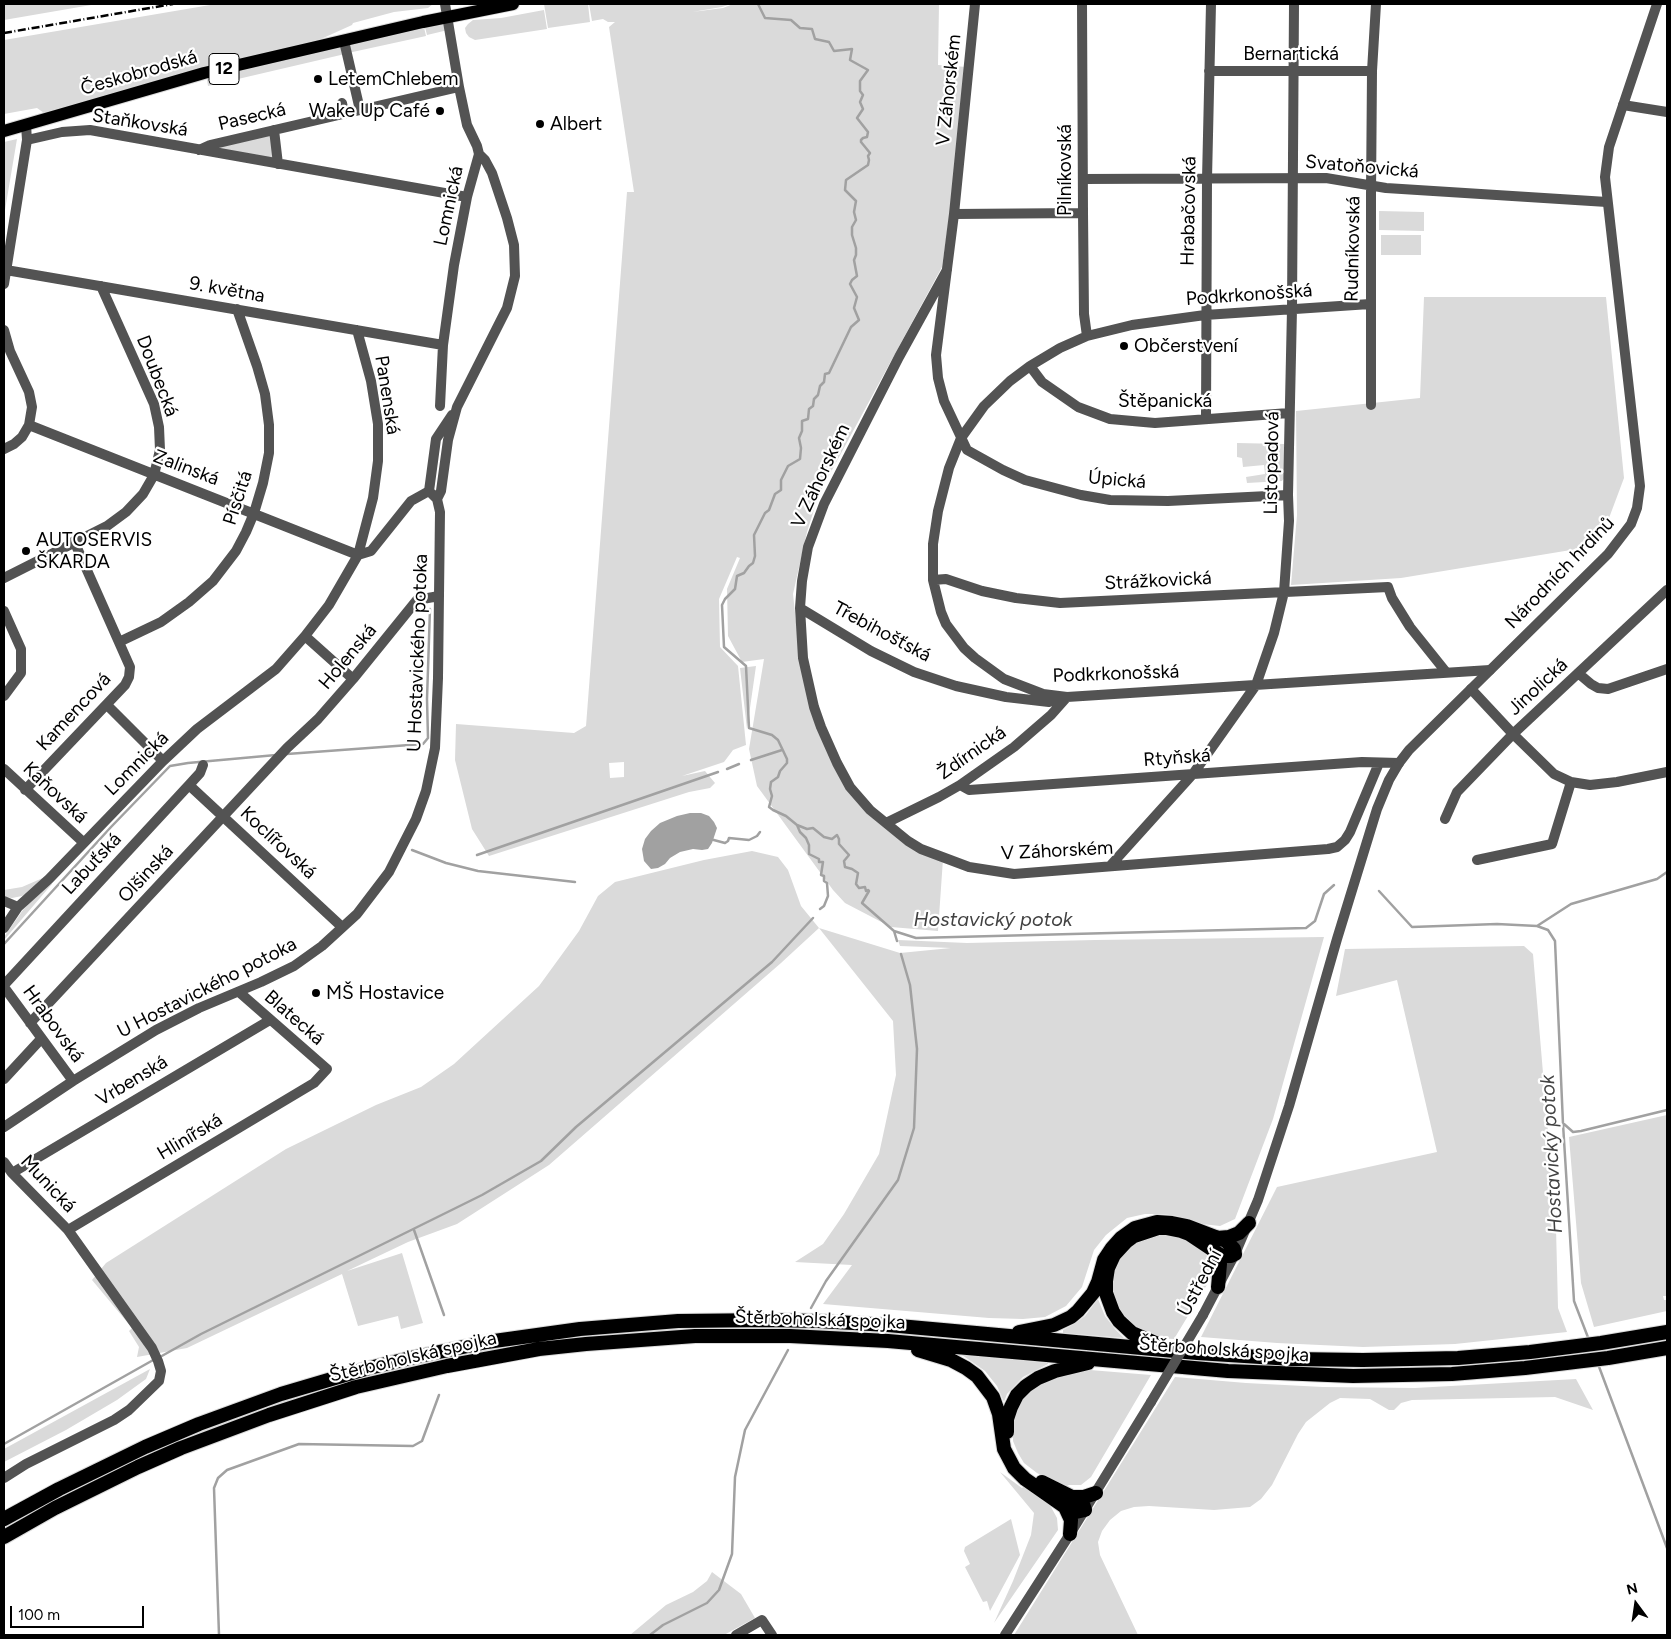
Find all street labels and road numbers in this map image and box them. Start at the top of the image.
street label: V Záhorském [932,33,966,147]
street label: Bernartická [1243,43,1339,65]
street label: Českobrodská [78,45,200,101]
road number: 12 [209,54,239,85]
street label: Pasecká [216,98,288,136]
street label: Staňkovská [91,104,189,142]
street label: Pilníkovská [1054,124,1076,216]
street label: Svatoňovická [1304,151,1420,183]
street label: Hrabačovská [1177,156,1201,266]
street label: Lomnická [429,164,469,248]
street label: Rudníkovská [1341,196,1365,302]
street label: 9. května [187,272,267,308]
street label: Podkrkonošská [1185,279,1313,311]
street label: Doubecká [131,332,183,420]
street label: Panenská [370,354,404,436]
street label: Štěpanická [1118,390,1212,412]
street label: Listopadová [1260,411,1284,515]
street label: V Záhorském [787,420,855,532]
street label: Zalinská [150,445,222,491]
street label: Úpická [1087,466,1147,494]
street label: Písčitá [219,468,257,528]
street label: Národních hrdinů [1501,512,1619,634]
street label: U Hostavického potoka [403,553,433,753]
street label: Strážkovická [1104,567,1212,595]
street label: Třebihošťská [829,597,935,667]
street label: Holenská [314,620,382,694]
street label: Jinolická [1503,654,1573,720]
street label: Podkrkonošská [1052,660,1180,688]
street label: Kamencová [32,668,116,756]
street label: Ždírnická [933,721,1011,785]
street label: Lomnická [100,727,174,801]
street label: Rtyňská [1143,744,1211,772]
street label: Kaňovská [18,757,92,829]
street label: Koclířovská [235,802,321,884]
street label: Labuťská [58,828,126,900]
street label: V Záhorském [1000,837,1114,865]
street label: Olšinská [114,840,178,908]
street label: U Hostavického potoka [113,933,301,1043]
street label: Hrabovská [17,981,89,1067]
street label: Blatecká [259,986,329,1050]
street label: Vrbenská [92,1051,172,1111]
street label: Hlinířská [153,1109,227,1165]
street label: Munická [16,1150,80,1218]
street label: Ústřední [1173,1246,1227,1320]
street label: Štěrboholská spojka [734,1306,906,1334]
street label: Štěrboholská spojka [327,1327,499,1387]
street label: Štěrboholská spojka [1138,1333,1310,1367]

